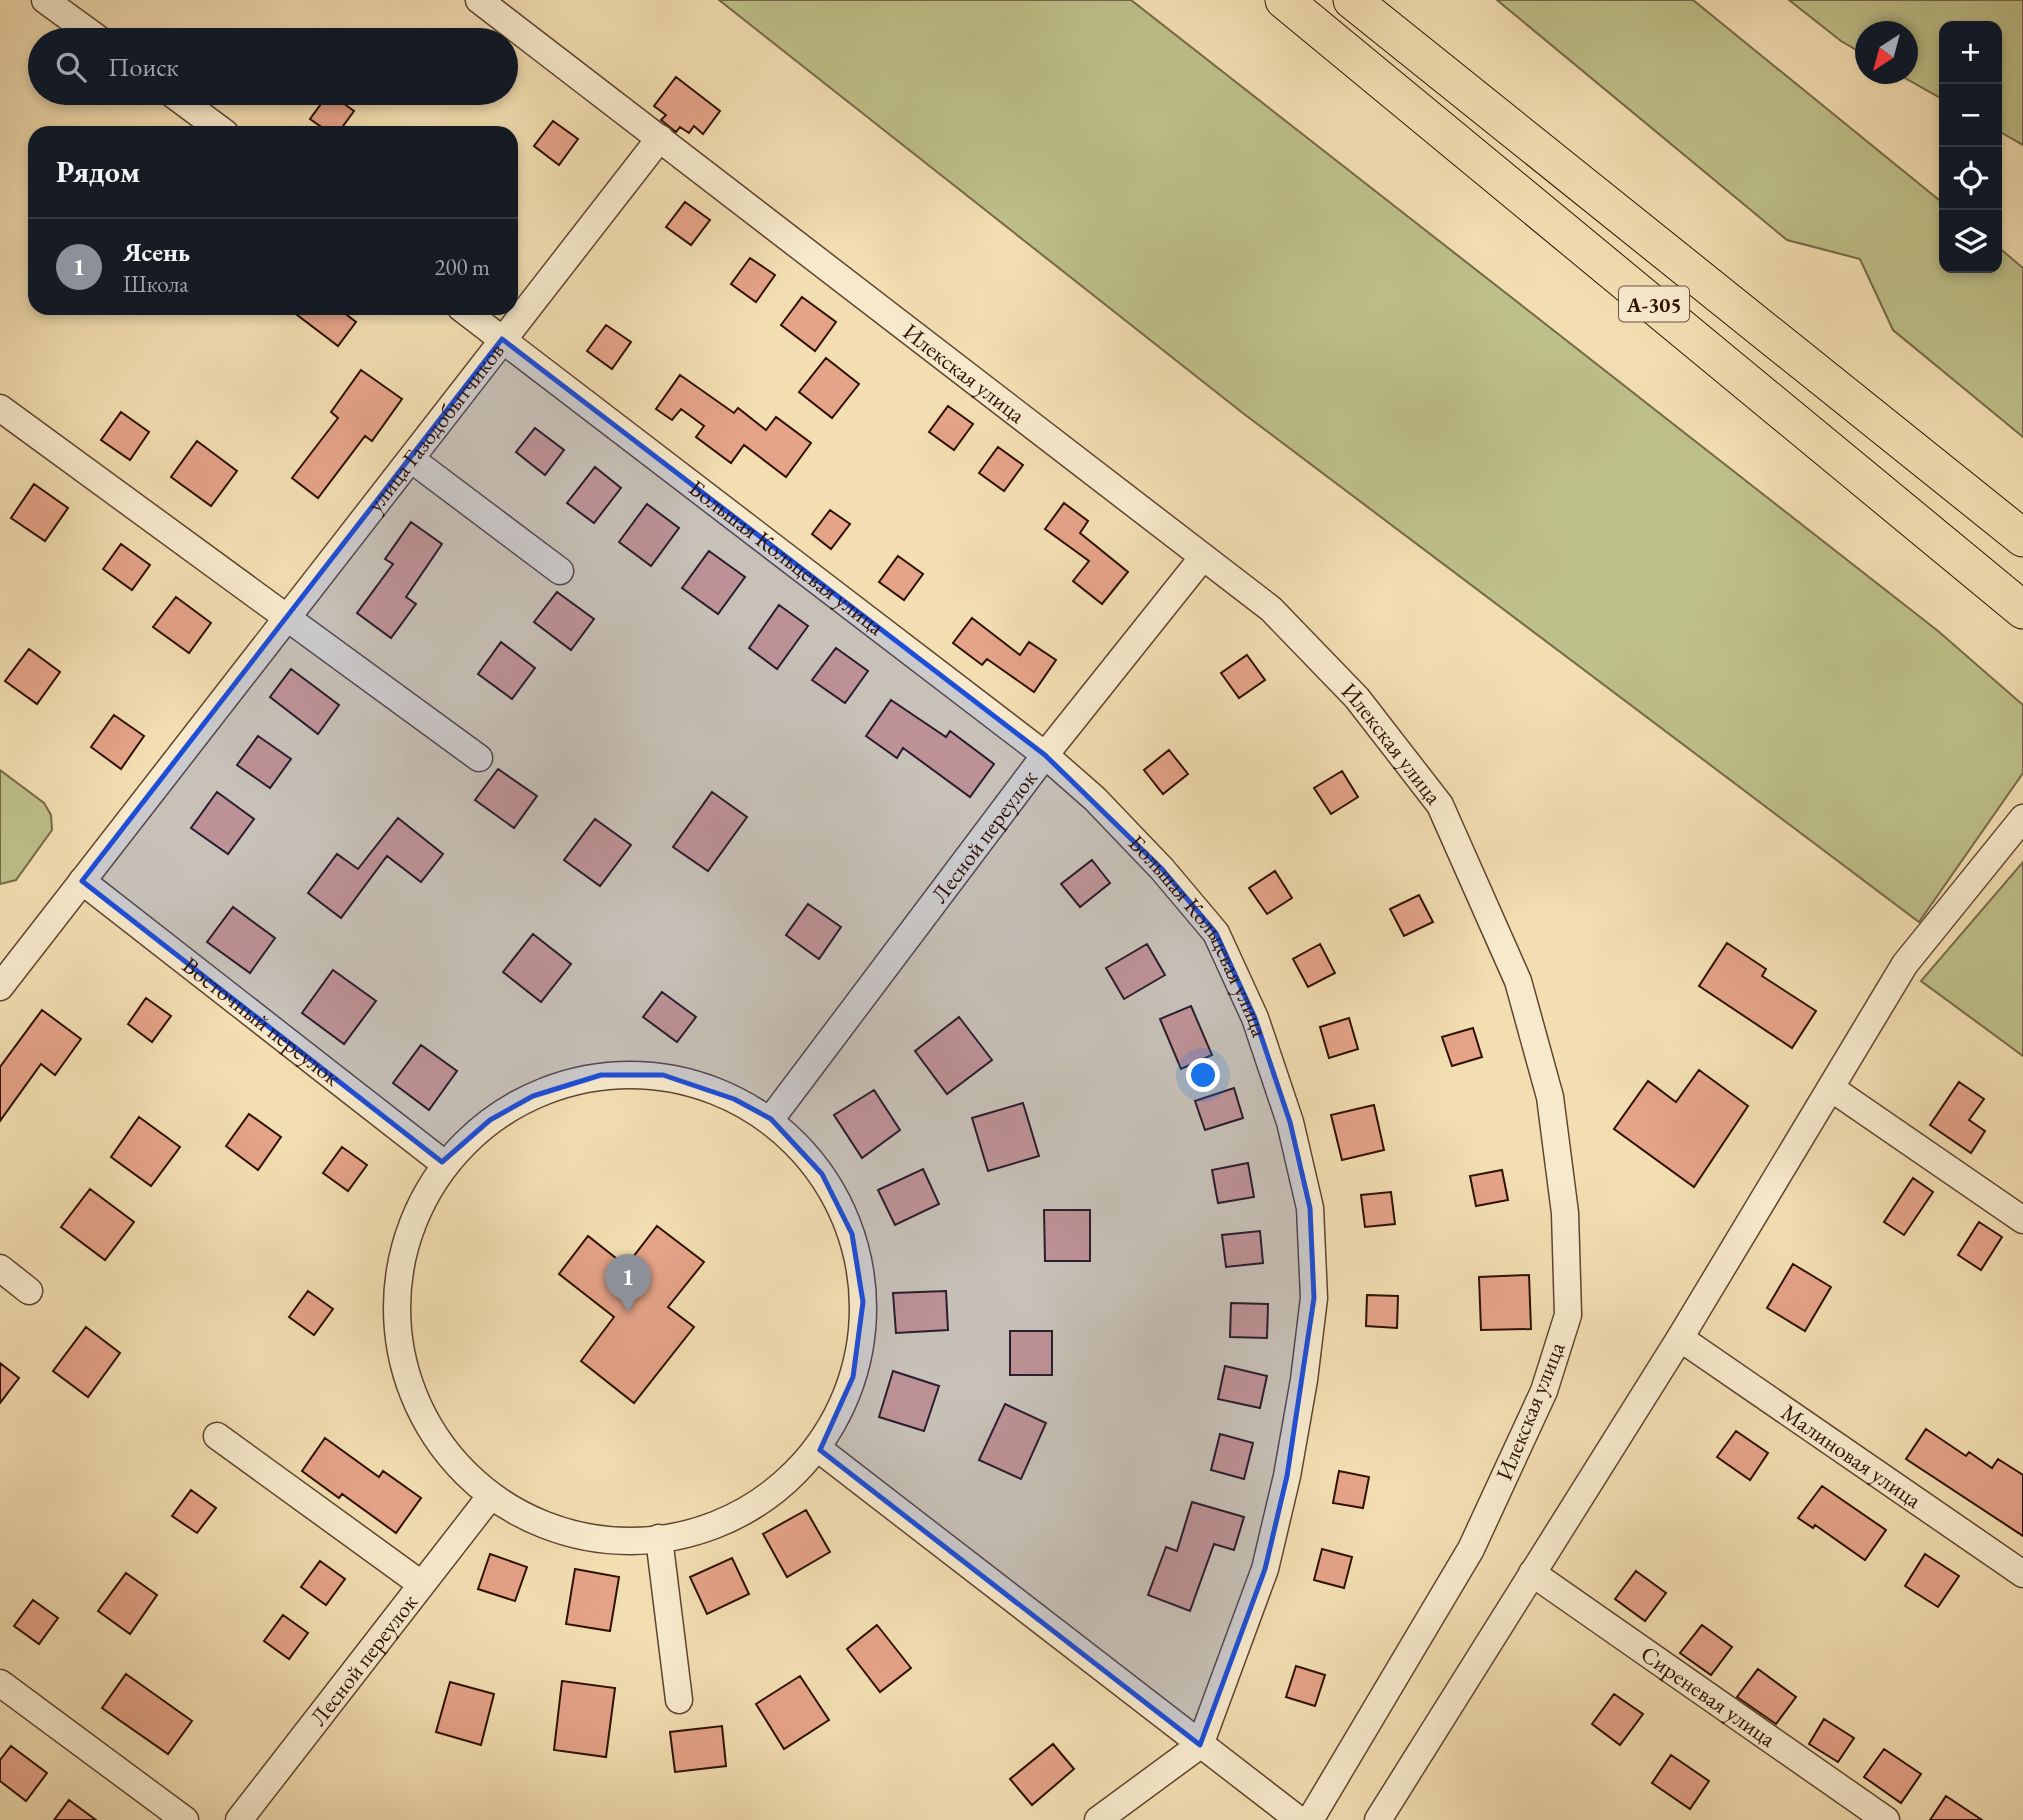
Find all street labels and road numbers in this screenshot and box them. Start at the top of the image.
road number: А-305 [1619,286,1689,322]
street label: Илекская улица [897,316,1032,430]
street label: улица Газодобытчиков [360,336,511,518]
street label: Большая Кольцевая улица [683,473,891,642]
street label: Илекская улица [1335,676,1449,811]
street label: Лесной переулок [924,764,1044,909]
street label: Большая Кольцевая улица [1122,828,1276,1042]
street label: Восточный переулок [177,950,347,1092]
street label: Илекская улица [1489,1337,1572,1485]
street label: Малиновая улица [1775,1397,1928,1515]
street label: Лесной переулок [303,1588,424,1732]
street label: Сиреневая улица [1635,1639,1782,1754]

